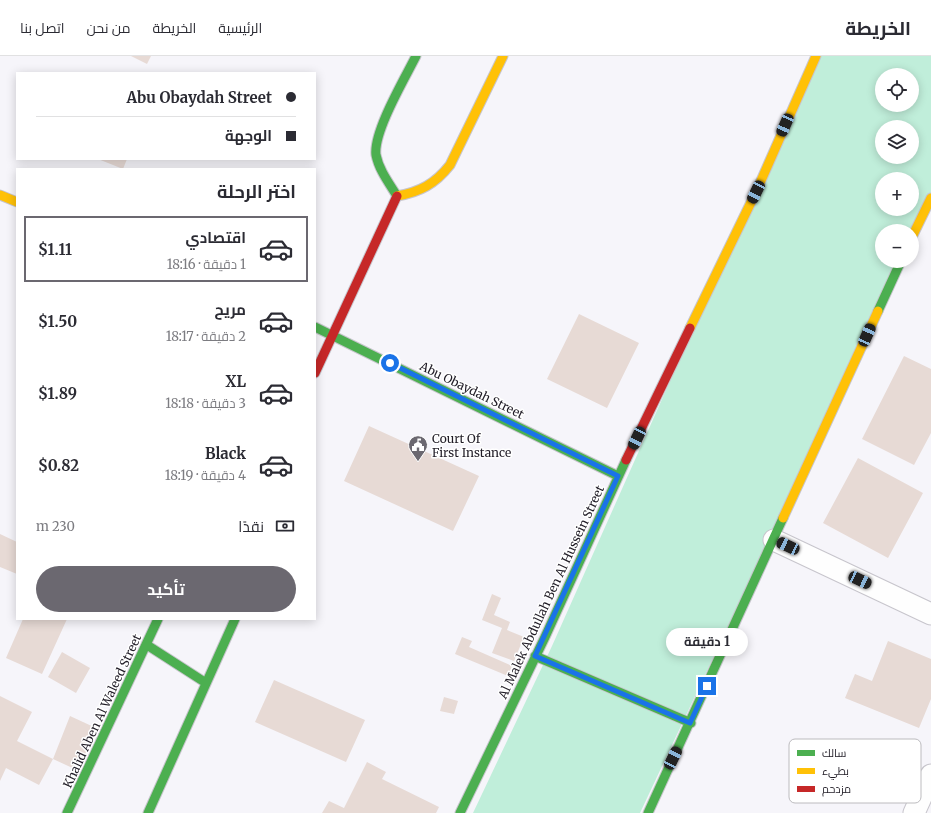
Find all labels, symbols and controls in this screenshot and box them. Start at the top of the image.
text: الخريطة [845,16,911,40]
text: اتصل بنا [20,19,65,37]
text: من نحن [87,19,131,37]
text: الخريطة [153,19,196,37]
text: الرئيسية [218,19,262,37]
map controls [875,68,919,268]
button: locate [875,68,919,112]
text: Abu Obaydah Street [127,88,272,107]
car [775,112,795,138]
button: layers [875,120,919,164]
text: الوجهة [225,126,272,145]
button: + [875,172,919,216]
car [745,179,767,205]
text: اختر الرحلة [217,180,296,203]
button: − [875,224,919,268]
text: اقتصادي [186,228,246,247]
icon: car [258,231,294,267]
text: $1.11 [38,240,72,259]
text: 1 دقيقة · 18:16 [167,256,246,273]
text: مريح [214,300,246,319]
icon: car [258,303,294,339]
text: $1.50 [38,312,77,331]
car [857,322,877,348]
text: 2 دقيقة · 18:17 [166,328,246,345]
route start [381,354,399,372]
street label: Abu Obaydah Street [417,358,527,422]
text: XL [225,372,246,391]
icon: car [258,375,294,411]
text: $1.89 [38,384,77,403]
text: 3 دقيقة · 18:18 [165,395,246,412]
car [626,425,648,451]
place label: Court Of First Instance [432,431,511,460]
public building icon: Court Of First Instance [407,434,429,462]
text: Black [205,444,246,463]
icon: car [258,447,294,483]
text: $0.82 [38,456,79,475]
text: 4 دقيقة · 18:19 [165,467,246,484]
street label: Al Malek Abdullah Ben Al Hussein Street [494,483,607,702]
icon: cash [274,515,296,537]
text: نقدًا [238,517,264,536]
text: 230 m [36,518,75,535]
car [775,535,801,557]
button: تأكيد [36,566,296,612]
car [847,569,873,591]
callout: 1 دقيقة [666,628,748,656]
street label: Khalid Aben Al Waleed Street [60,631,144,790]
text: 1 دقيقة [684,633,730,650]
route end [698,677,716,695]
legend [789,739,921,803]
car [662,745,684,771]
text: سالك [822,746,846,760]
text: بطيء [822,764,849,780]
text: مزدحم [822,782,851,797]

